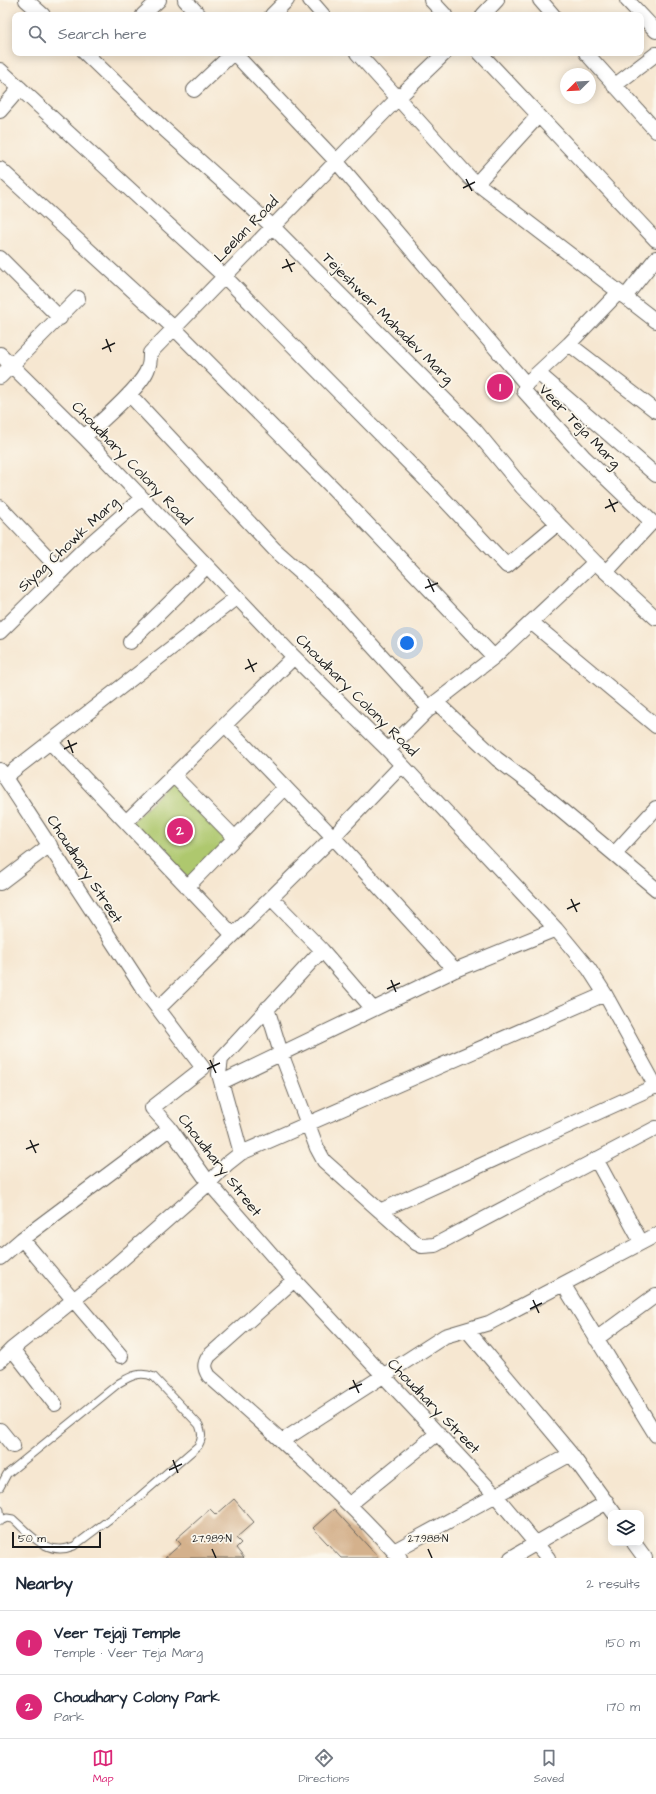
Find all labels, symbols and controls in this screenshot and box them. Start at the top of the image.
search box [12,12,644,56]
icon: search [26,23,48,45]
text: Search here [58,24,147,45]
north arrow [560,68,596,104]
street label: Leelan Road [209,191,283,267]
street label: Tejeshwer Mahadev Marg [316,248,458,390]
pin: 1 [487,372,513,402]
street label: Veer Teja Marg [533,380,625,474]
street label: Choudhary Colony Road [66,397,197,531]
street label: Siyag Chowk Marg [13,492,124,598]
street label: Choudhary Colony Road [290,629,423,762]
your location [397,633,417,653]
street label: Choudhary Street [41,811,128,928]
pin: 2 [167,816,193,846]
street label: Choudhary Street [172,1109,267,1222]
street label: Choudhary Street [382,1354,485,1460]
map controls [608,1510,644,1546]
button: layers [608,1510,644,1546]
scale bar [12,1530,101,1549]
text: 50 m [18,1531,46,1546]
text: 27.989°N [192,1532,232,1546]
text: 27.988°N [408,1532,448,1546]
text: Nearby [16,1572,73,1596]
text: 2 results [586,1575,640,1593]
text: Veer Tejaji Temple [54,1623,181,1644]
text: 1 [28,1634,30,1652]
text: 150 m [606,1634,640,1652]
text: Temple · Veer Teja Marg [54,1644,203,1662]
text: Choudhary Colony Park [54,1687,220,1708]
text: 2 [25,1698,33,1716]
text: 170 m [607,1698,640,1716]
text: Park [54,1708,84,1726]
tab: Map [92,1747,114,1786]
tab: Directions [298,1747,350,1786]
tab: Saved [534,1747,564,1786]

